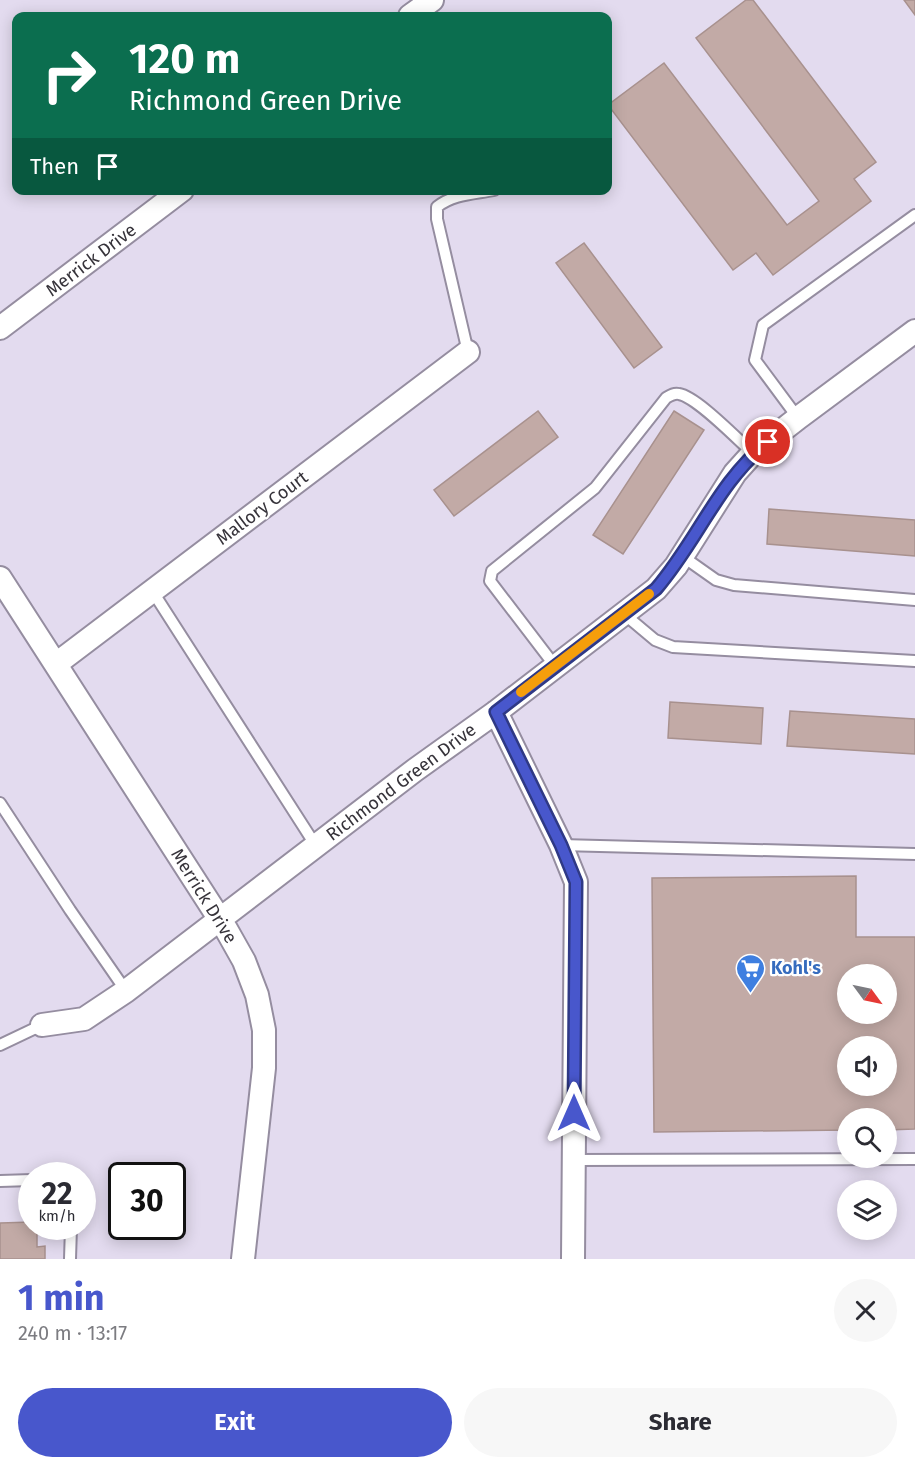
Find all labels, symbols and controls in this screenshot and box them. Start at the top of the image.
text: 120 m [129,34,240,84]
icon: right [30,36,108,114]
text: Richmond Green Drive [129,85,402,117]
icon: arrive [91,150,124,183]
text: Then [30,153,79,180]
street label: Merrick Drive [41,219,141,301]
pin [742,416,793,467]
icon: arrive [751,425,784,458]
street label: Mallory Court [212,466,313,550]
street label: Richmond Green Drive [322,718,480,846]
street label: Merrick Drive [166,845,242,947]
supermarket icon: Kohl's [734,952,766,994]
place label: Kohl's [771,957,821,979]
north arrow [837,964,897,1024]
map controls [837,964,897,1240]
button: sound [837,1036,897,1096]
position arrow [542,1081,606,1145]
button: search [837,1108,897,1168]
speed limit sign: 30 [108,1162,186,1240]
text: 22 [41,1176,73,1212]
button: layers [837,1180,897,1240]
text: km/h [38,1207,76,1225]
text: 1 min [18,1276,105,1320]
button: close [834,1279,897,1342]
text: 240 m · 13:17 [18,1321,127,1345]
button: Exit [18,1388,452,1457]
button: Share [464,1388,897,1457]

